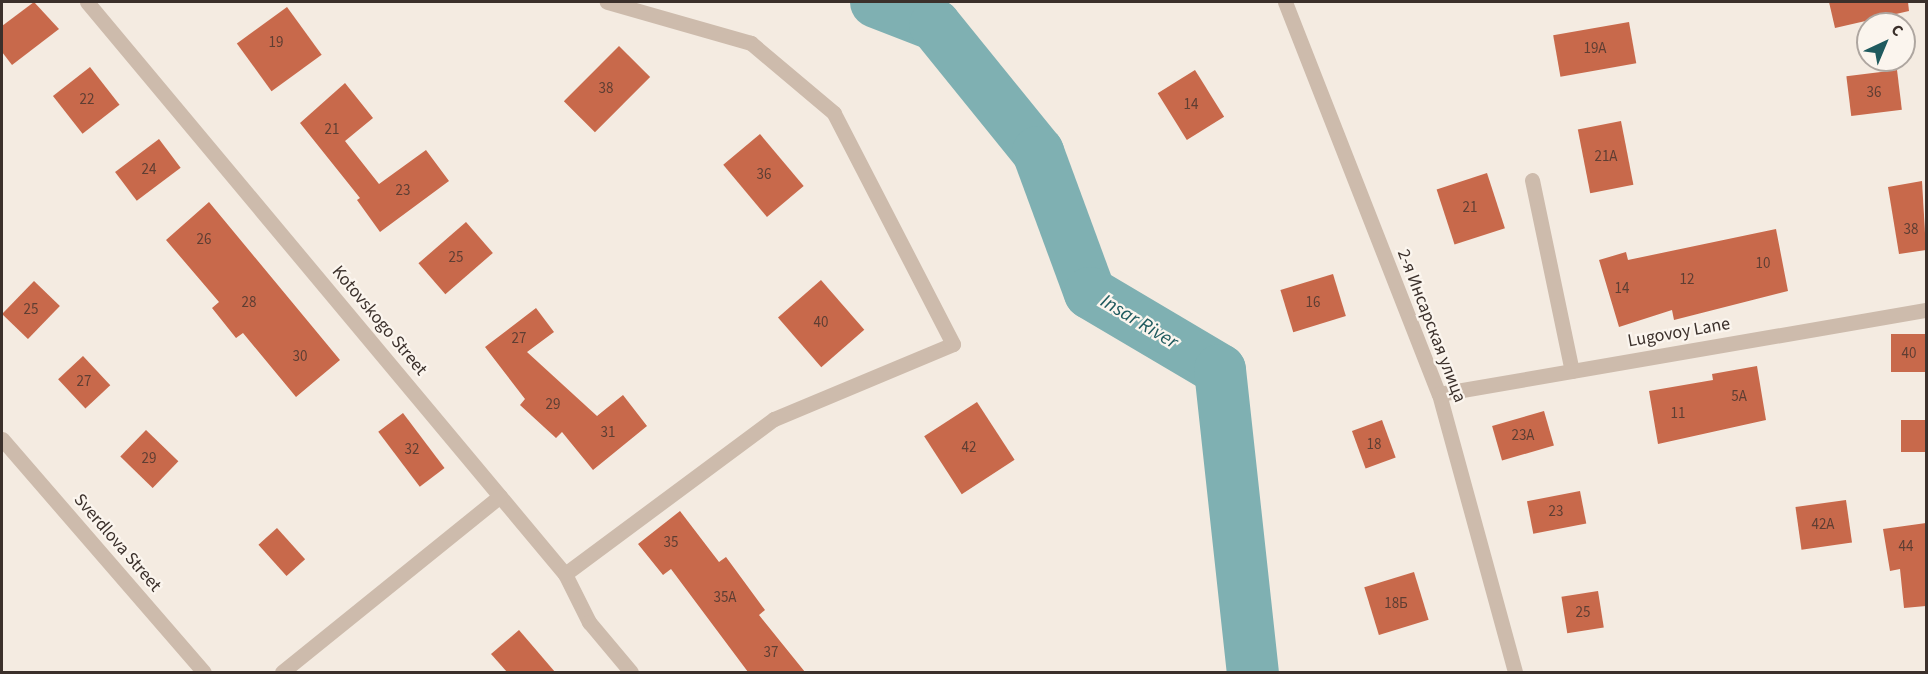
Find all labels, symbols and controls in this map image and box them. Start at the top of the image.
north arrow [1856,12,1916,72]
text: С [1886,19,1908,42]
house number: 19 [269,34,283,52]
house number: 19А [1583,40,1607,58]
house number: 38 [599,80,613,98]
house number: 36 [1867,84,1881,102]
house number: 22 [80,91,94,109]
house number: 14 [1184,96,1198,114]
house number: 21 [325,121,339,139]
house number: 21А [1594,148,1618,166]
house number: 24 [142,161,156,179]
house number: 36 [757,166,771,184]
house number: 23 [396,182,410,200]
house number: 21 [1463,199,1477,217]
house number: 38 [1904,221,1918,239]
house number: 26 [197,231,211,249]
street label: 2-я Инсарская улица [1392,246,1470,406]
house number: 25 [449,249,463,267]
house number: 10 [1756,255,1770,273]
street label: Kotovskogo Street [327,262,431,380]
house number: 12 [1680,271,1694,289]
house number: 14 [1615,280,1629,298]
water label: Insar River [1096,290,1182,354]
house number: 28 [242,294,256,312]
house number: 16 [1306,294,1320,312]
house number: 25 [24,301,38,319]
street label: Lugovoy Lane [1626,313,1732,353]
house number: 40 [814,314,828,332]
house number: 27 [512,330,526,348]
house number: 40 [1902,345,1916,363]
house number: 30 [293,348,307,366]
house number: 27 [77,373,91,391]
house number: 5А [1731,388,1747,406]
house number: 29 [546,396,560,414]
house number: 11 [1671,405,1685,423]
house number: 31 [601,424,615,442]
house number: 23А [1511,427,1535,445]
house number: 18 [1367,436,1381,454]
house number: 42 [962,439,976,457]
house number: 32 [405,441,419,459]
house number: 29 [142,450,156,468]
street label: Sverdlova Street [68,489,166,597]
house number: 23 [1549,503,1563,521]
house number: 42А [1811,516,1835,534]
house number: 35 [664,534,678,552]
house number: 44 [1899,538,1913,556]
house number: 35А [713,589,737,607]
house number: 18Б [1384,595,1408,613]
house number: 25 [1576,604,1590,622]
house number: 37 [764,644,778,662]

